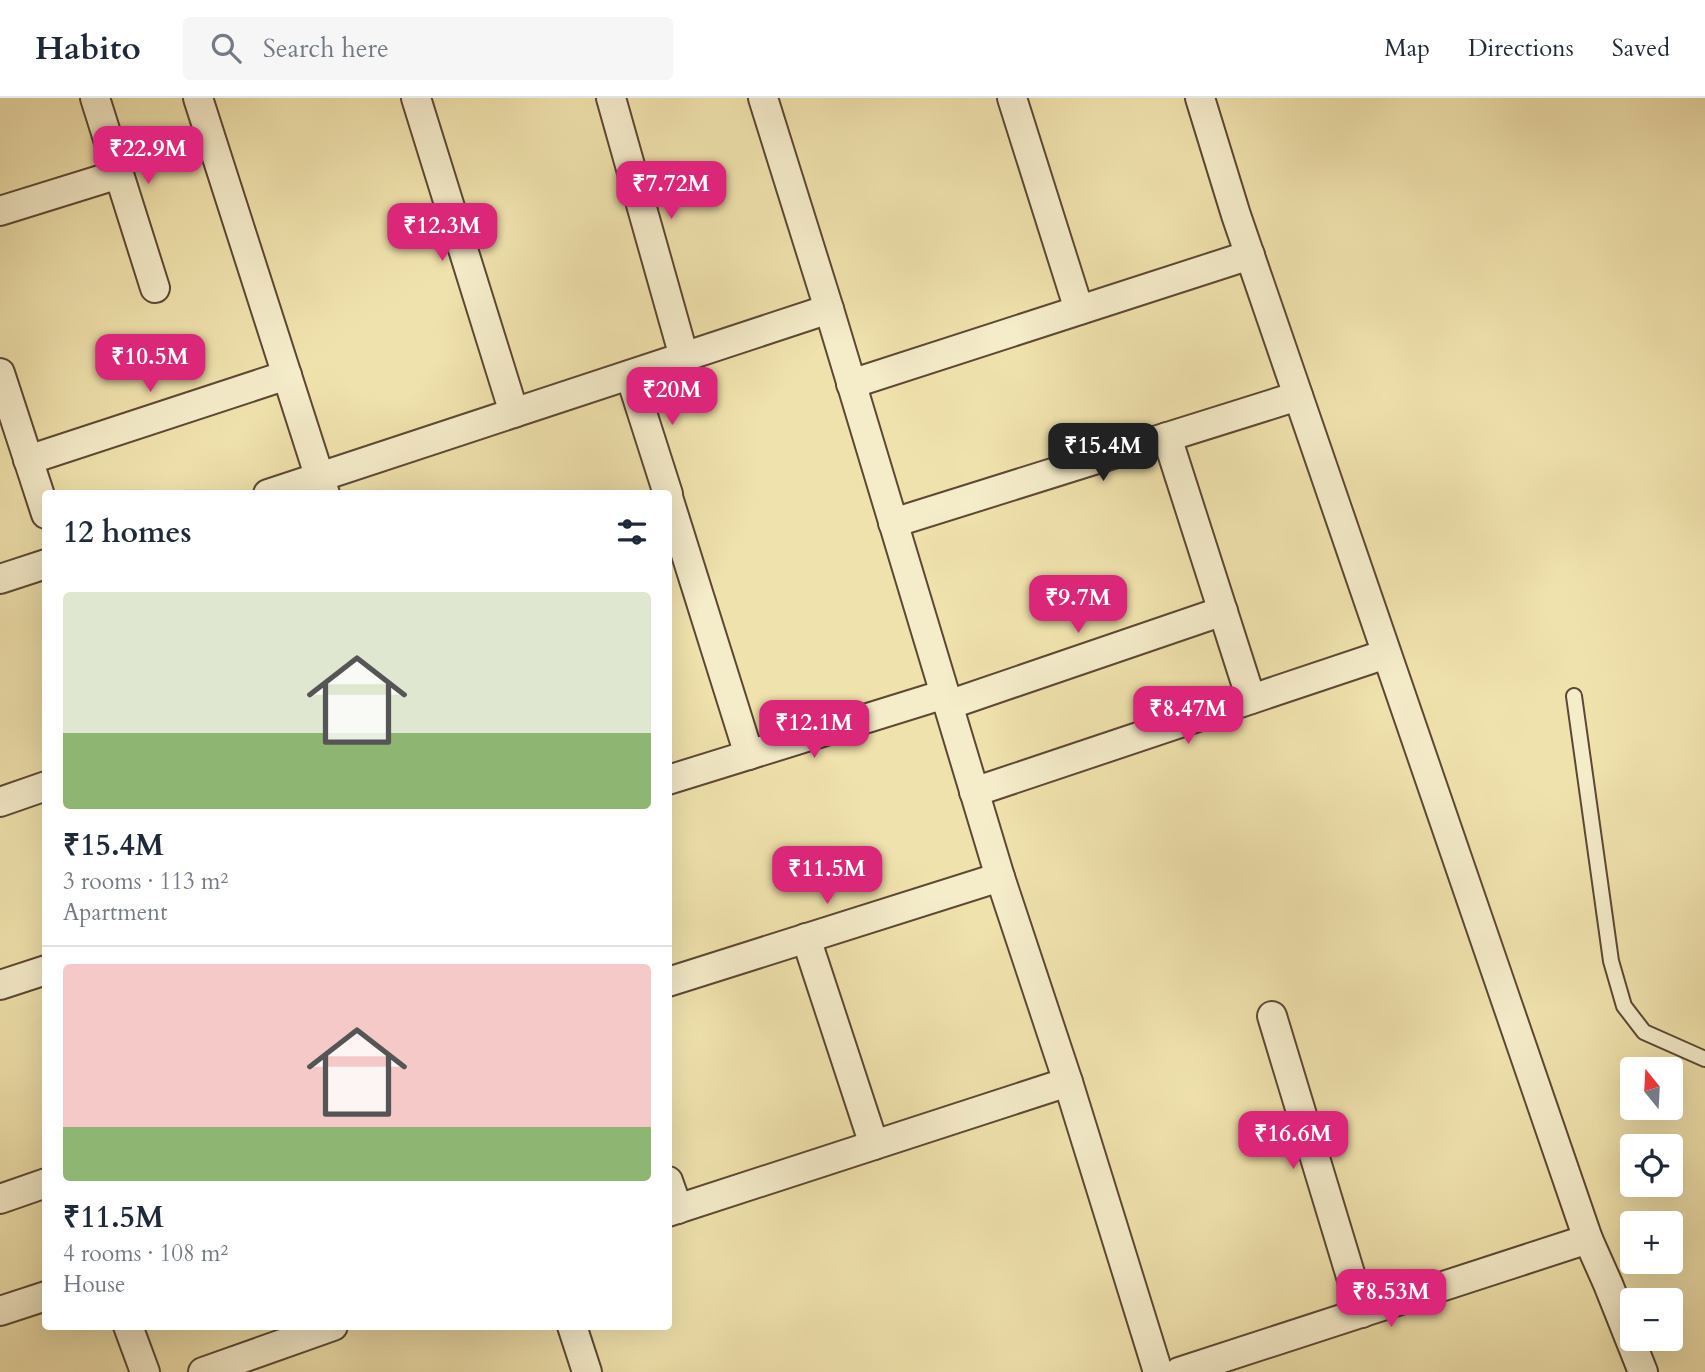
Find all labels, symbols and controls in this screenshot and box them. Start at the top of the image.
search box [183,17,673,80]
text: Habito [35,26,141,71]
icon: search [207,29,245,67]
text: Search here [263,31,389,66]
text: Map [1384,32,1430,65]
text: Directions [1468,32,1574,65]
text: Saved [1612,32,1670,65]
pin: ₹22.9M [91,126,205,186]
text: ₹22.9M [109,133,187,164]
pin: ₹7.72M [614,162,728,221]
text: ₹7.72M [632,168,710,199]
pin: ₹12.3M [385,204,499,263]
text: ₹12.3M [403,210,481,241]
pin: ₹10.5M [93,334,207,394]
text: ₹10.5M [111,341,189,372]
pin: ₹20M [631,368,713,427]
text: ₹20M [642,374,702,405]
pin: ₹15.4M [1046,424,1160,483]
text: ₹15.4M [1064,430,1142,461]
text: 12 homes [63,512,192,553]
icon: filters [613,513,651,551]
pin: ₹9.7M [1029,575,1127,635]
text: ₹9.7M [1045,582,1111,613]
icon: home [294,637,420,763]
pin: ₹8.47M [1131,686,1245,746]
text: ₹8.47M [1149,693,1227,724]
pin: ₹12.1M [757,700,871,760]
text: ₹12.1M [775,707,853,738]
text: ₹15.4M [63,825,164,866]
pin: ₹11.5M [770,846,884,906]
text: ₹11.5M [788,853,866,884]
text: 3 rooms · 113 m² [63,866,228,897]
text: Apartment [63,897,167,928]
icon: home [294,1009,420,1135]
north arrow [1620,1057,1684,1120]
map controls [1620,1057,1683,1351]
pin: ₹16.6M [1236,1112,1350,1171]
text: ₹16.6M [1254,1118,1332,1149]
button: locate [1620,1134,1683,1197]
text: ₹11.5M [63,1197,164,1238]
button: + [1620,1211,1683,1274]
text: 4 rooms · 108 m² [63,1238,228,1269]
text: House [63,1269,125,1300]
pin: ₹8.53M [1334,1270,1448,1329]
text: ₹8.53M [1352,1276,1430,1307]
button: − [1620,1288,1683,1351]

